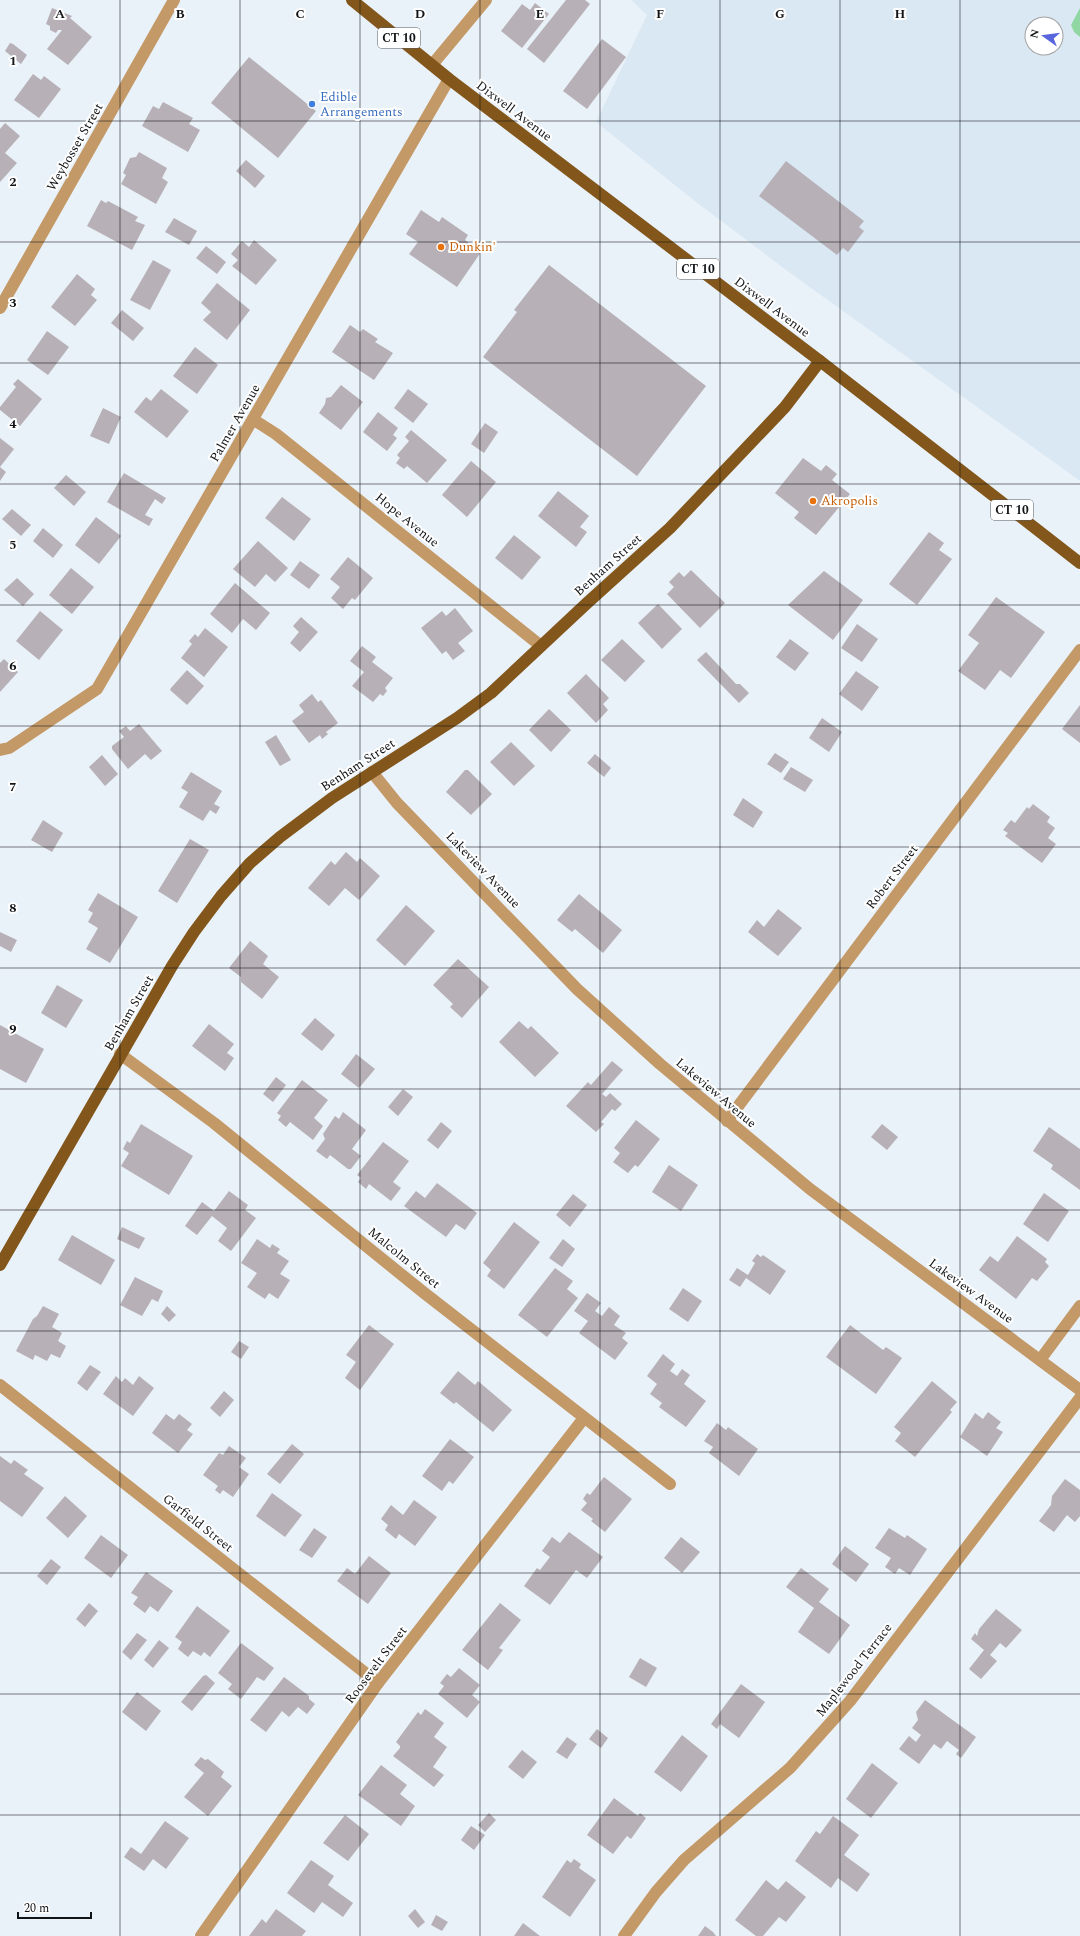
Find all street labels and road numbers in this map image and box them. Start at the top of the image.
road number: CT 10 [378,28,420,48]
street label: Dixwell Avenue [472,76,556,146]
street label: Weybosset Street [42,99,109,195]
road number: CT 10 [677,259,719,279]
street label: Dixwell Avenue [730,272,814,342]
street label: Palmer Avenue [205,380,265,466]
street label: Hope Avenue [371,488,443,552]
road number: CT 10 [991,500,1033,520]
street label: Benham Street [570,529,647,601]
street label: Benham Street [317,733,399,797]
street label: Lakeview Avenue [441,827,525,913]
street label: Robert Street [861,840,923,913]
street label: Benham Street [99,971,159,1055]
street label: Lakeview Avenue [671,1053,761,1133]
street label: Malcolm Street [363,1222,445,1294]
street label: Lakeview Avenue [925,1253,1017,1329]
street label: Garfield Street [158,1489,238,1557]
street label: Maplewood Terrace [811,1619,897,1721]
street label: Roosevelt Street [340,1622,412,1708]

